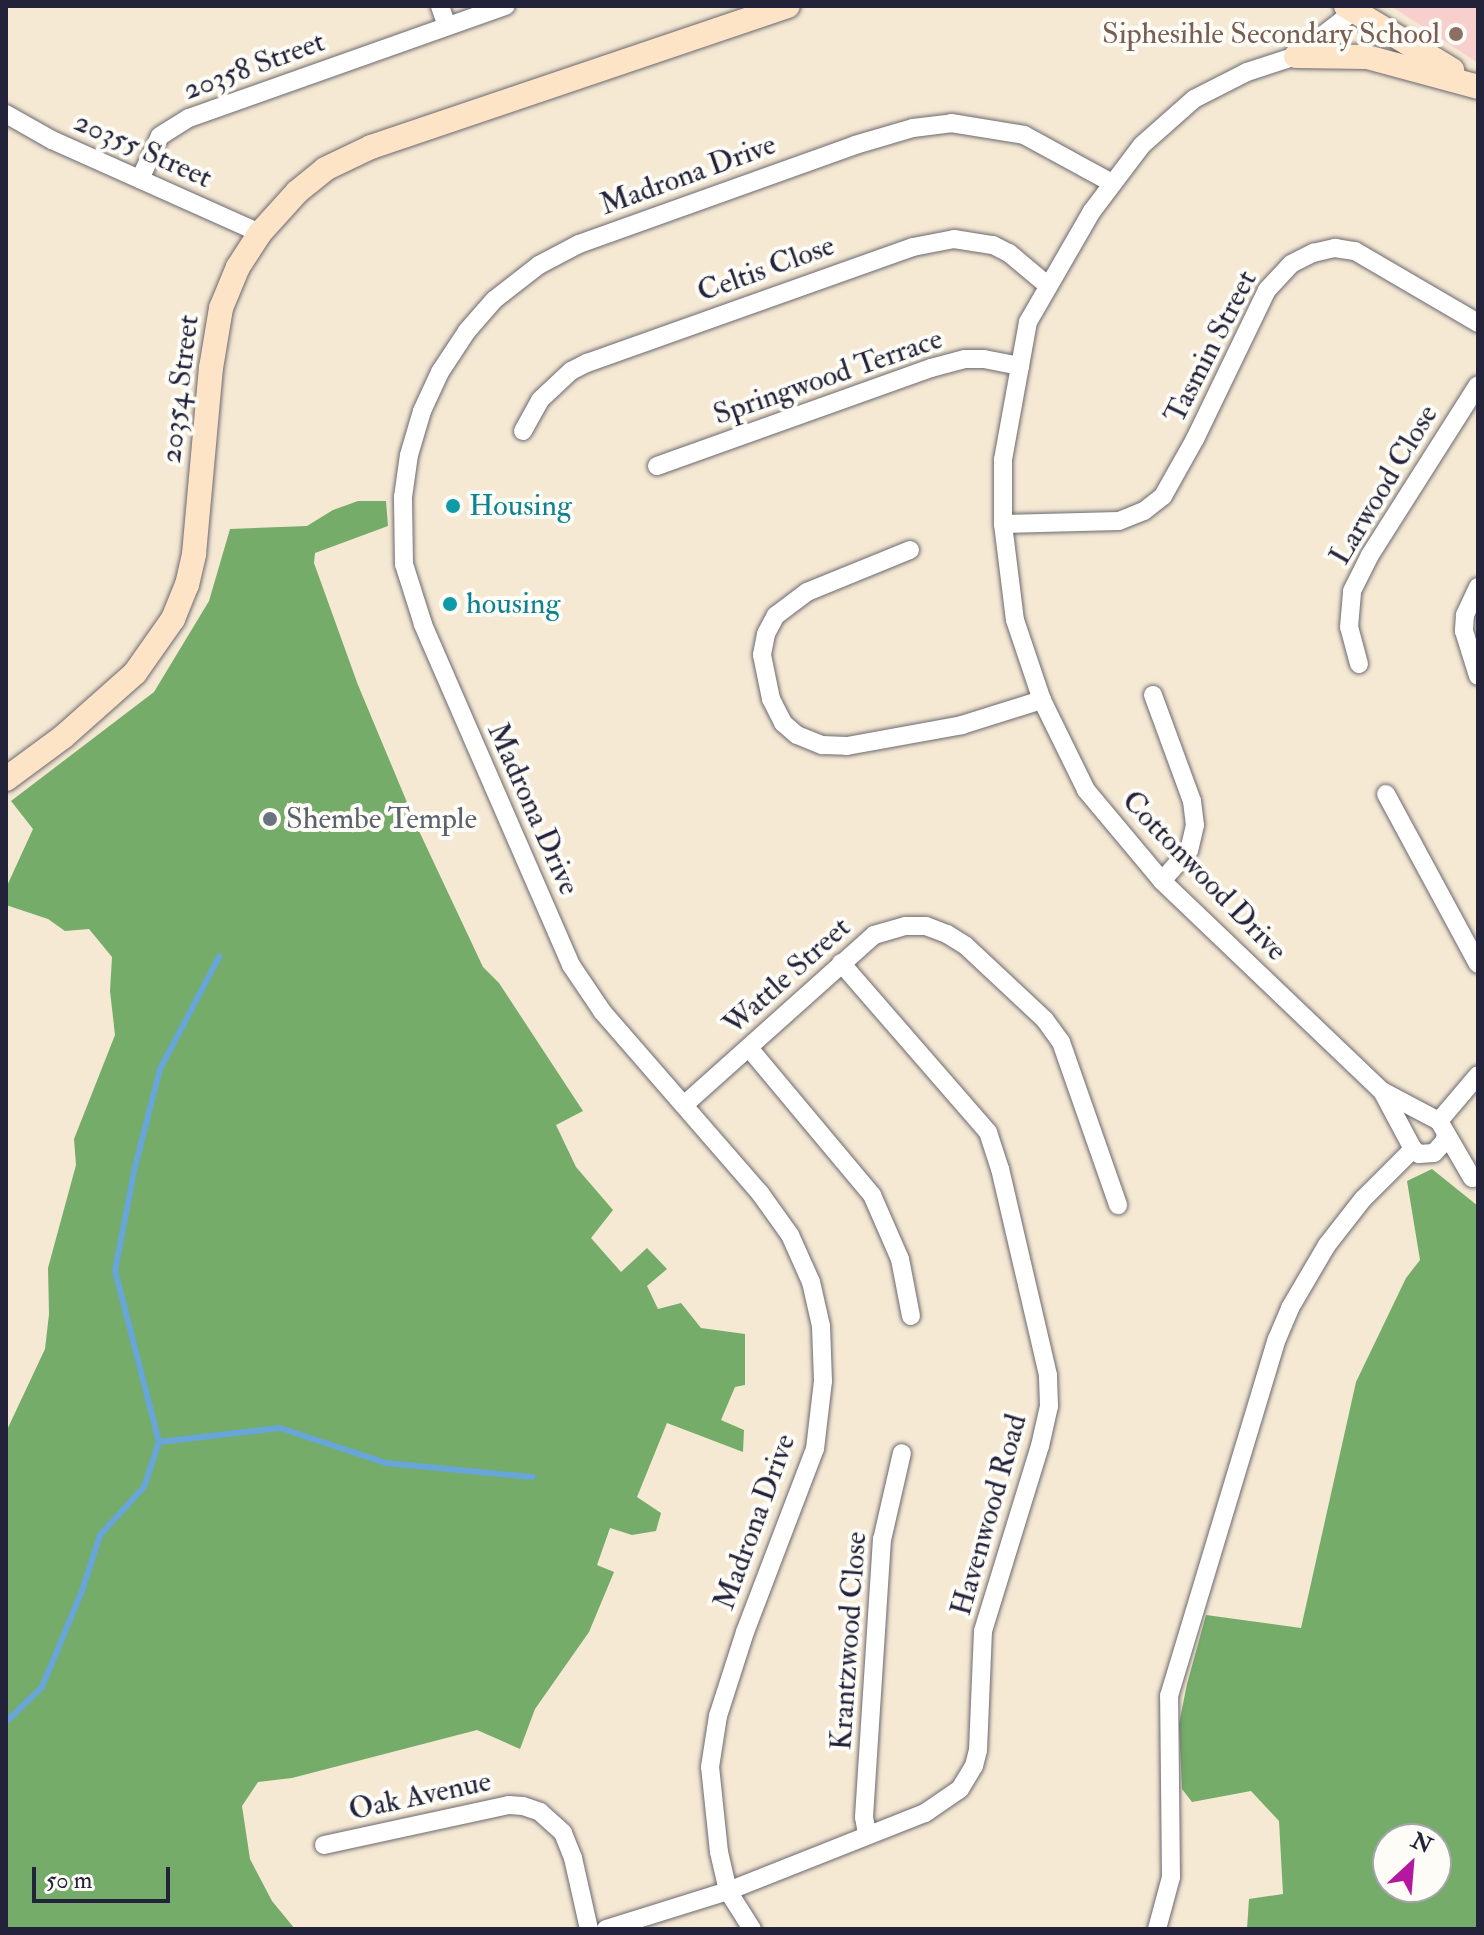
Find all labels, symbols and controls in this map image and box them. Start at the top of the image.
place label: Siphesihle Secondary School [1102,16,1440,52]
street label: 20358 Street [178,24,330,108]
marker: Siphesihle Secondary School [1447,25,1465,43]
street label: 20355 Street [68,104,218,196]
street label: Madrona Drive [595,127,781,223]
street label: Celtis Close [693,228,839,310]
street label: Tasmin Street [1157,264,1265,430]
street label: 20354 Street [153,313,207,465]
street label: Springwood Terrace [709,321,947,433]
street label: Larwood Close [1322,398,1446,572]
place label: Housing [469,488,572,524]
marker: Housing [444,497,462,515]
place label: housing [466,586,560,622]
marker: housing [441,595,459,613]
street label: Madrona Drive [479,718,587,900]
street label: Cottonwood Drive [1114,784,1294,968]
place label: Shembe Temple [286,801,477,837]
marker: Shembe Temple [261,810,279,828]
street label: Wattle Street [716,910,858,1042]
street label: Havenwood Road [943,1410,1035,1620]
street label: Madrona Drive [707,1429,803,1615]
street label: Krantzwood Close [823,1531,875,1751]
street label: Oak Avenue [346,1763,494,1829]
north arrow [1372,1823,1452,1903]
text: N [1407,1826,1437,1860]
scale bar [36,1851,174,1901]
text: 50 m [46,1865,92,1896]

